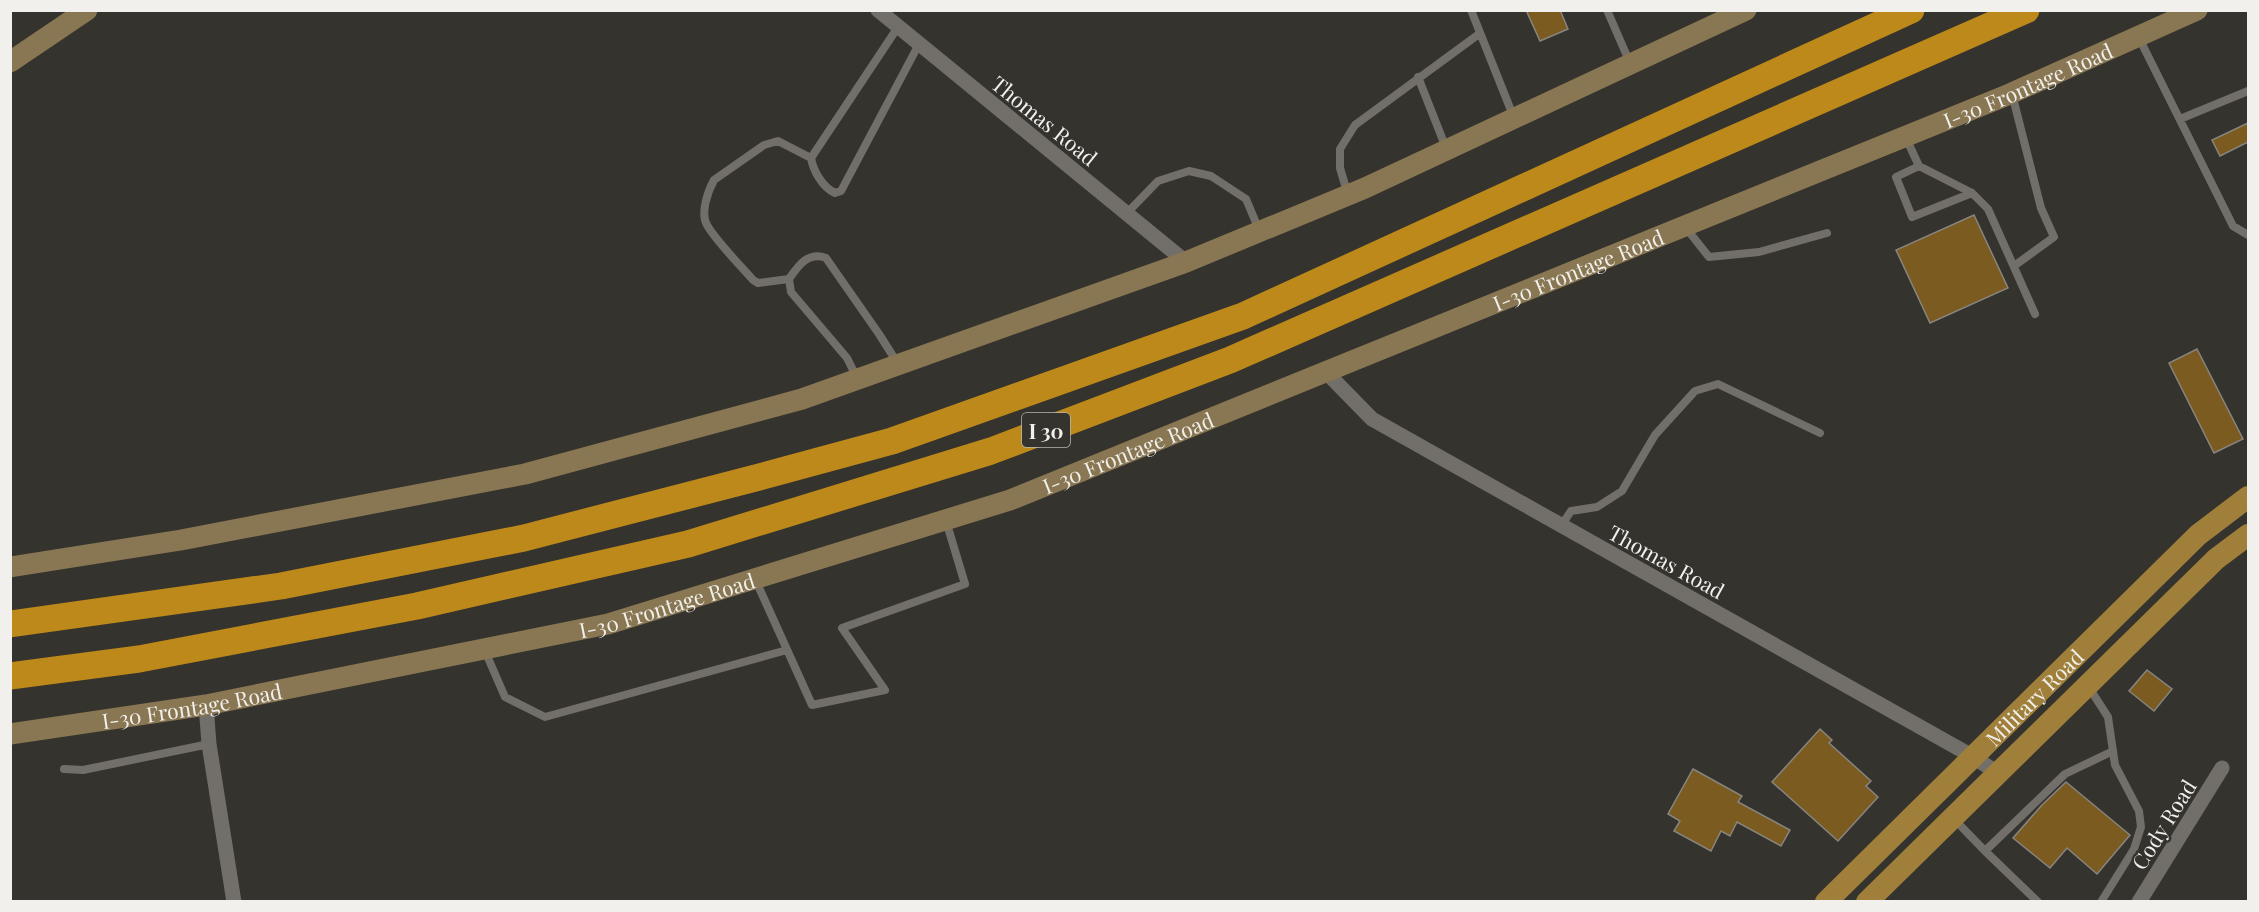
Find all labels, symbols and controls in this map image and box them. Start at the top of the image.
street label: I-30 Frontage Road [1939,36,2117,134]
street label: Thomas Road [986,69,1104,171]
street label: I-30 Frontage Road [1488,222,1668,317]
street label: I-30 Frontage Road [1038,405,1217,499]
road number: I 30 [1022,413,1070,447]
street label: Thomas Road [1604,518,1730,604]
street label: I-30 Frontage Road [577,566,758,643]
street label: Military Road [1979,642,2089,751]
street label: I-30 Frontage Road [100,676,284,734]
street label: Cody Road [2124,774,2202,874]

